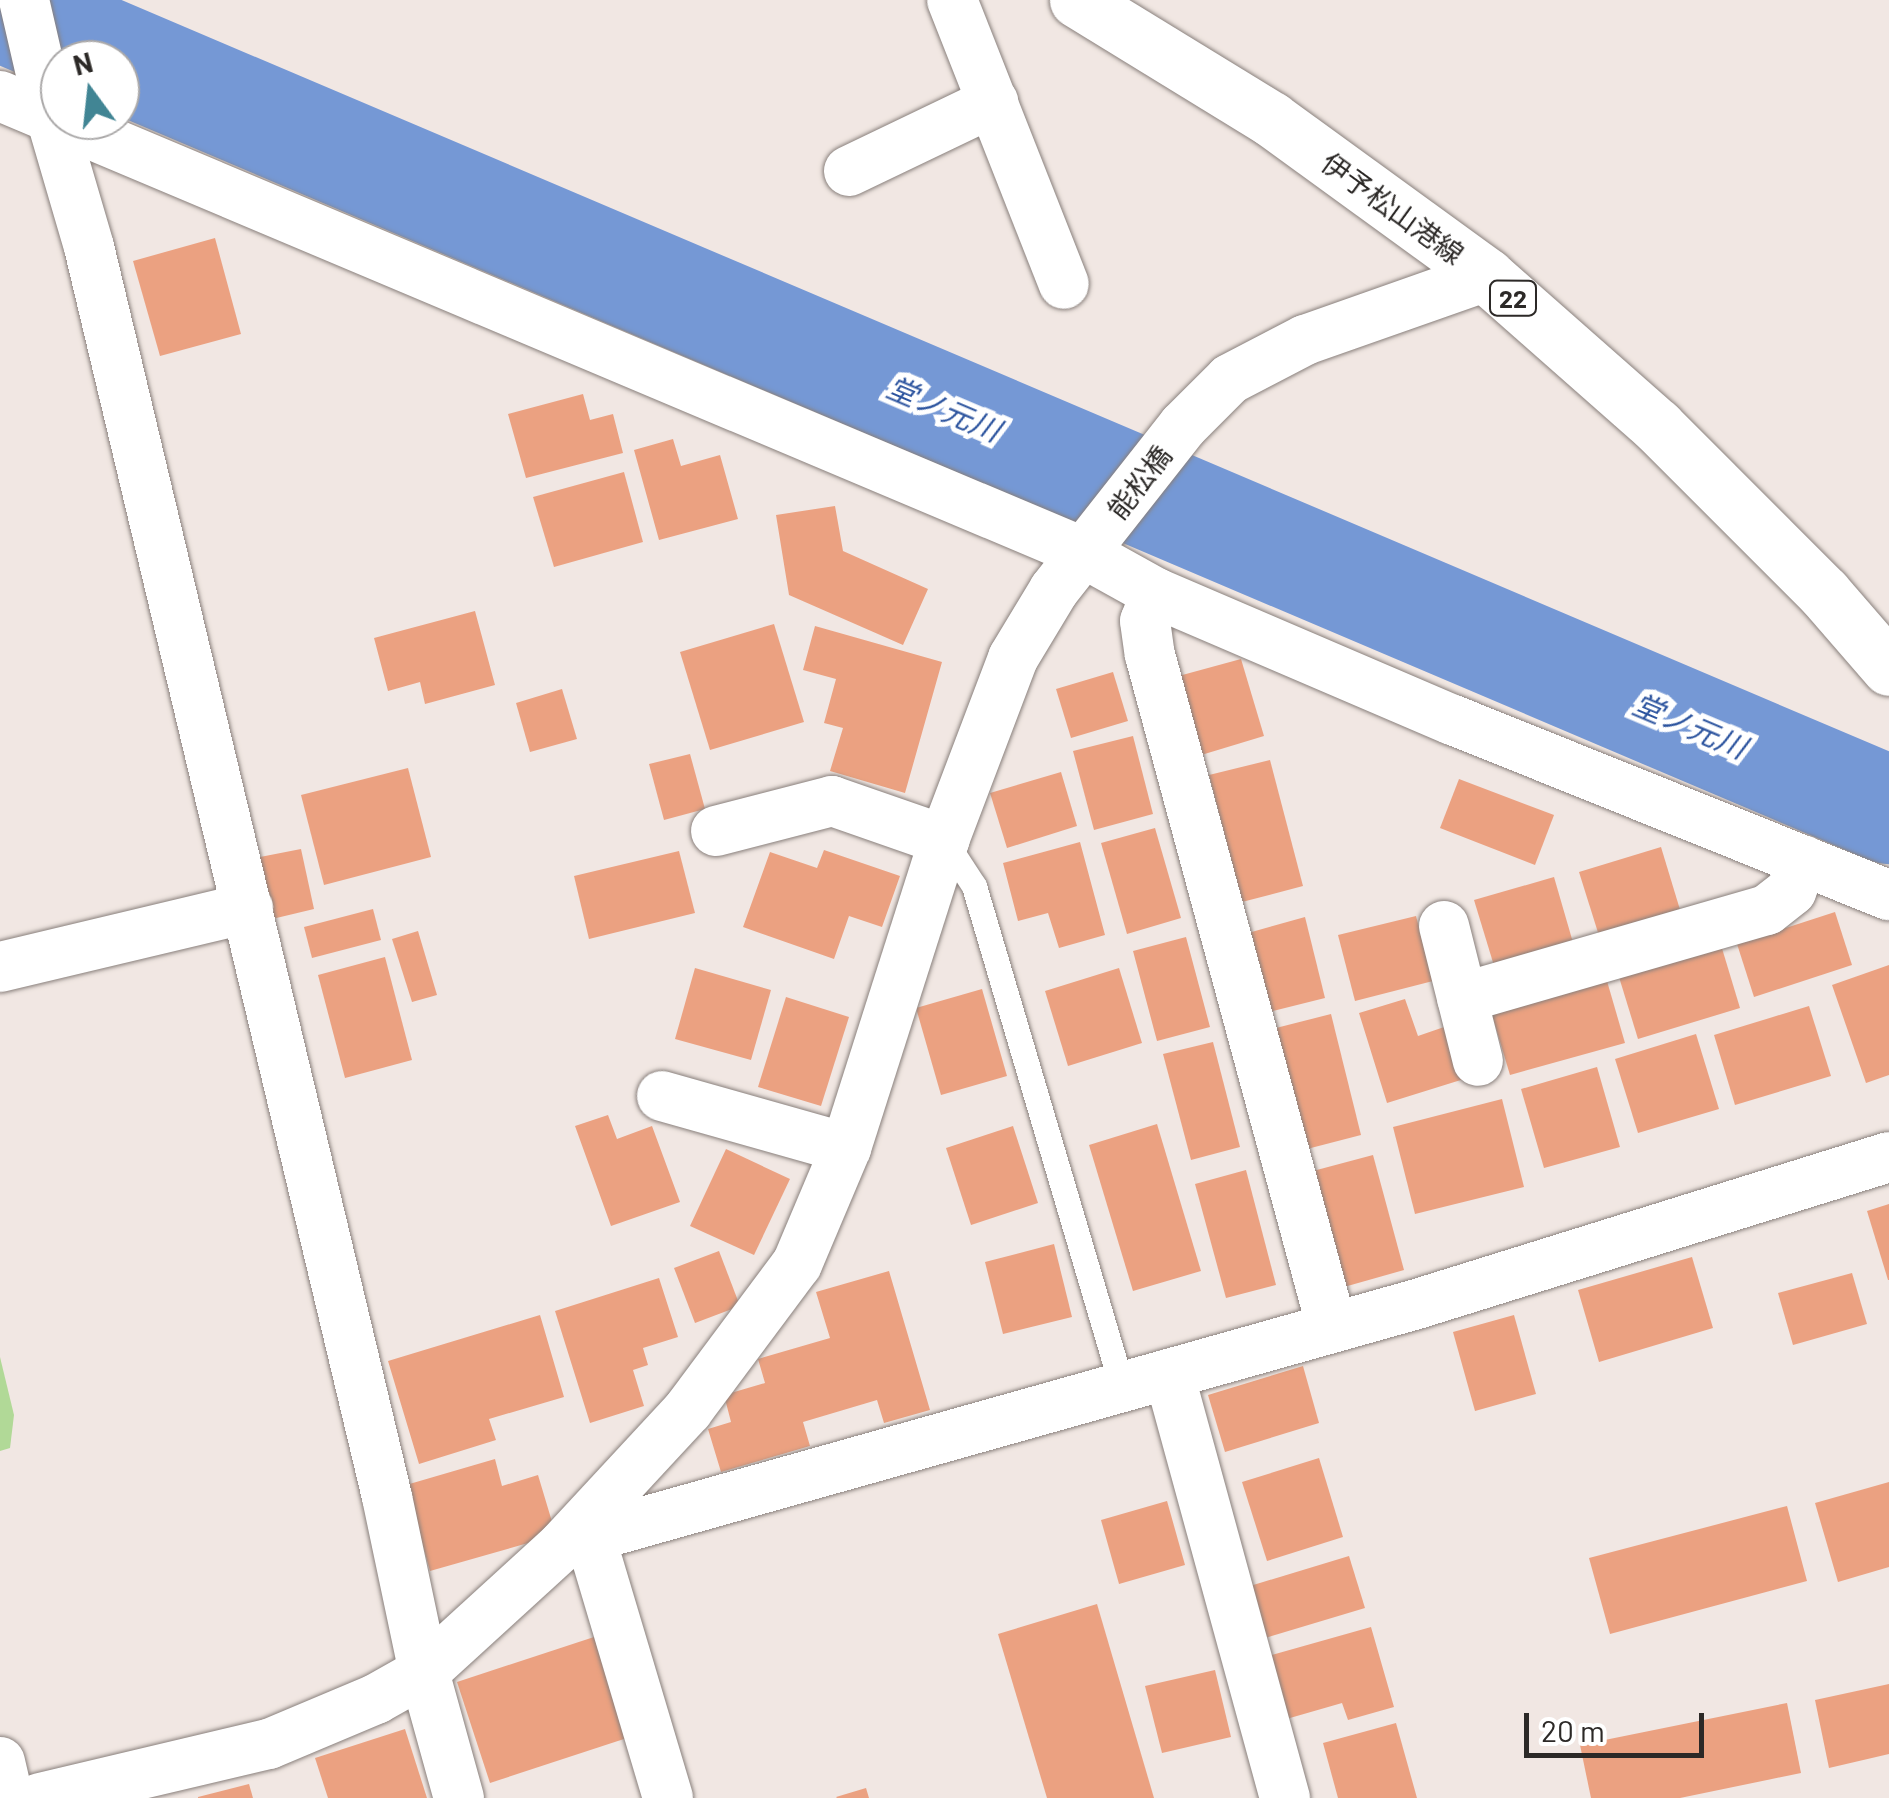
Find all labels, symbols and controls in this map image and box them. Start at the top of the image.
north arrow [40,40,140,140]
text: N [69,44,96,82]
street label: 伊予松山港線 [1315,145,1471,271]
road number: 22 [1488,278,1538,318]
water label: 堂ノ元川 [882,368,1006,448]
street label: 能松橋 [1100,439,1178,525]
water label: 堂ノ元川 [1628,685,1752,765]
scale bar [1529,1693,1709,1755]
text: 20 m [1541,1712,1605,1748]

